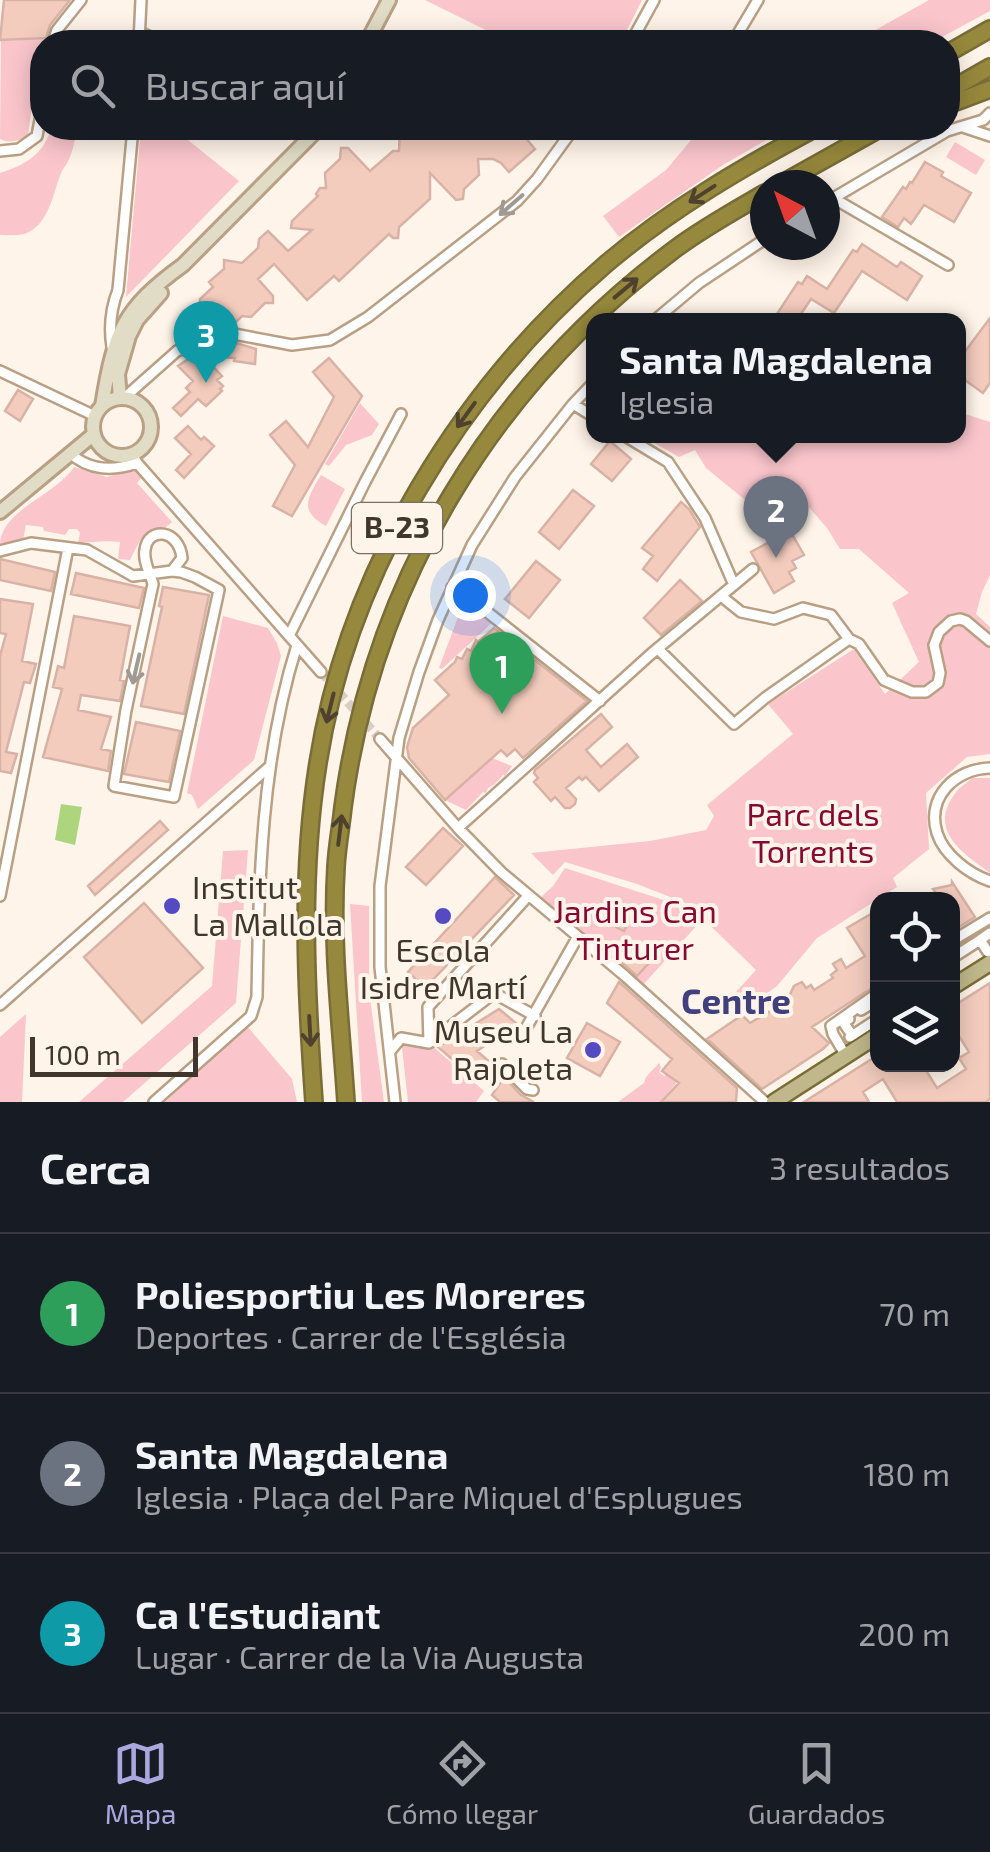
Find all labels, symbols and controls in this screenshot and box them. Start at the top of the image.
search box [30,30,960,140]
icon: search [65,58,120,113]
text: Buscar aquí [145,62,346,108]
north arrow [750,170,840,260]
one-way arrow [688,184,717,205]
one-way arrow [499,193,524,216]
one-way arrow [613,277,639,299]
pin: 3 [174,300,238,383]
popup [586,313,966,443]
text: Santa Magdalena [619,336,933,382]
text: Iglesia [619,382,714,420]
one-way arrow [456,401,477,428]
pin: 2 [744,476,808,558]
road number: B-23 [352,503,442,553]
your location [445,570,496,621]
pin: 1 [470,632,534,714]
one-way arrow [126,652,144,684]
one-way arrow [320,691,338,723]
park label: Parc dels Torrents [747,794,879,869]
one-way arrow [332,814,350,847]
place label: Institut La Mallola [192,867,343,942]
park label: Jardins Can Tinturer [553,891,717,966]
map controls [870,892,960,1072]
button: locate [870,892,960,982]
marker: Institut La Mallola [161,895,183,917]
marker: Escola Isidre Martí [432,905,454,927]
place label: Escola Isidre Martí [360,930,527,1005]
district label: Centre [681,979,791,1021]
button: layers [870,982,960,1072]
place label: Museu La Rajoleta [434,1011,573,1087]
one-way arrow [301,1014,320,1046]
scale bar [30,1032,198,1076]
text: 100 m [45,1037,121,1071]
marker: Museu La Rajoleta [582,1039,604,1061]
text: Cerca [40,1142,151,1192]
text: 3 resultados [769,1148,950,1186]
text: Poliesportiu Les Moreres [135,1271,586,1317]
text: 1 [66,1294,79,1332]
text: 70 m [879,1294,950,1332]
text: Deportes · Carrer de l'Església [135,1317,567,1355]
text: Santa Magdalena [135,1431,448,1477]
text: 2 [63,1454,82,1492]
text: 180 m [863,1454,950,1492]
text: Iglesia · Plaça del Pare Miquel d'Esplugues [135,1477,743,1515]
text: Ca l'Estudiant [135,1591,381,1637]
text: 3 [63,1614,82,1652]
text: 200 m [858,1614,950,1652]
text: Lugar · Carrer de la Via Augusta [135,1637,584,1675]
tab: Mapa [105,1736,176,1830]
tab: Cómo llegar [386,1736,538,1830]
tab: Guardados [748,1736,885,1830]

